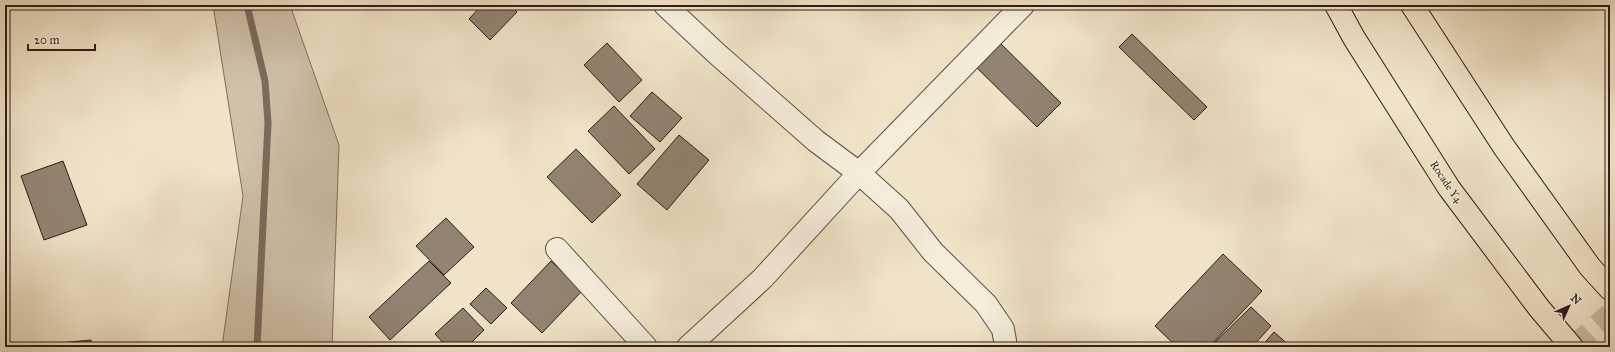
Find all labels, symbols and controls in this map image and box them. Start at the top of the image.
scale bar [28,26,95,52]
text: 20 m [34,33,60,47]
street label: Rocade Y4 [1427,158,1465,206]
north arrow [1549,286,1589,326]
text: N [1568,291,1584,308]

